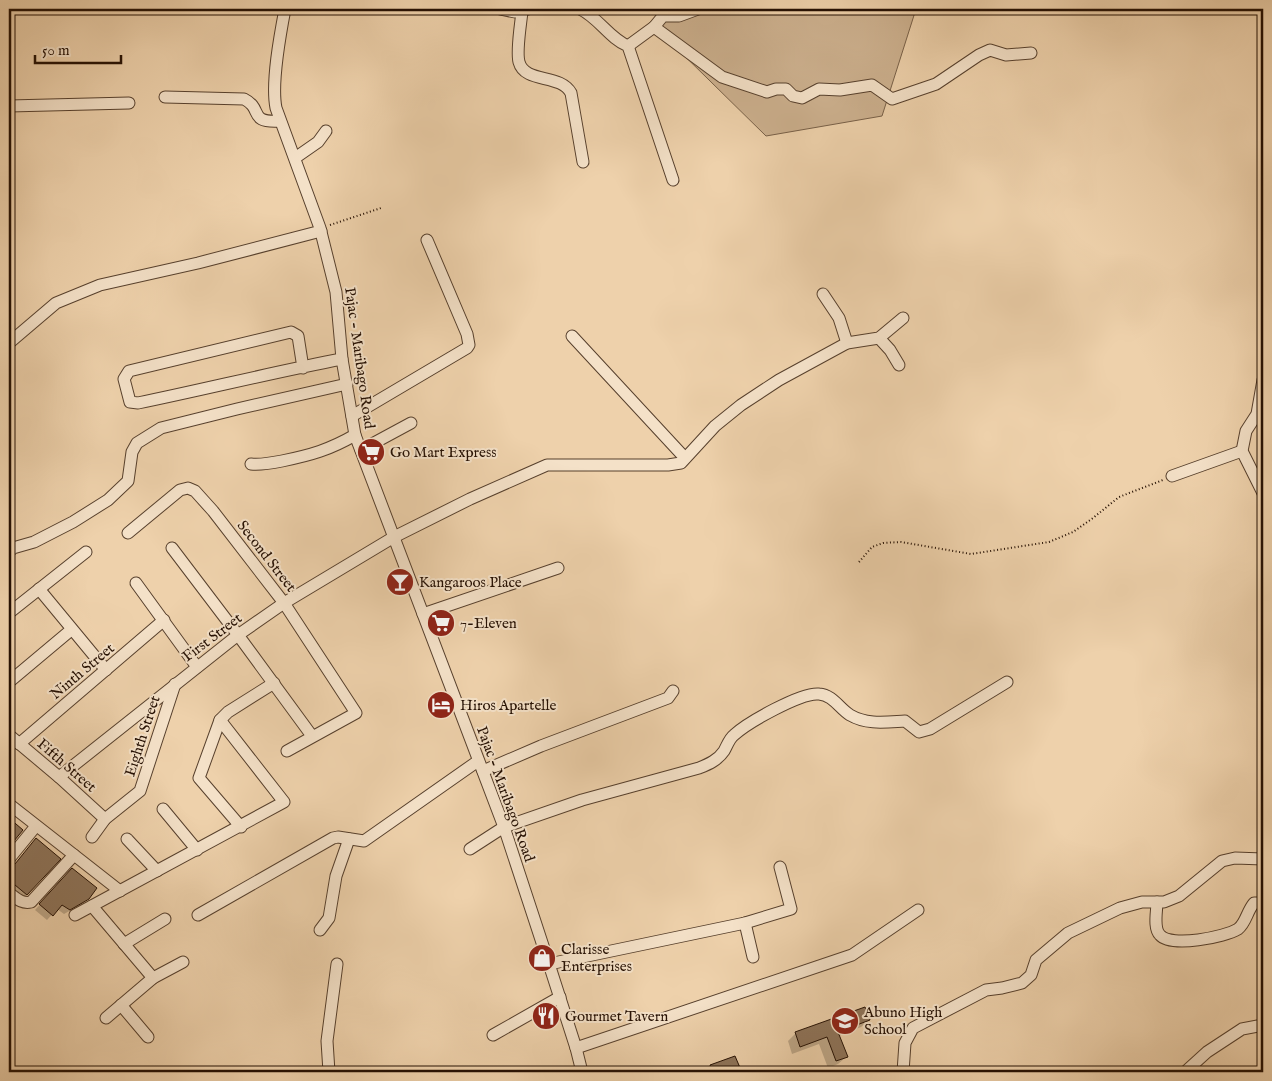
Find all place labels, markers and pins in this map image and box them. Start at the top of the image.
supermarket icon: Go Mart Express [356,437,386,467]
place label: Go Mart Express [390,443,497,462]
bar icon: Kangaroos Place [385,567,415,597]
place label: Kangaroos Place [419,573,522,592]
supermarket icon: 7-Eleven [426,608,456,638]
place label: 7-Eleven [460,614,517,633]
hotel icon: Hiros Apartelle [426,690,456,720]
place label: Hiros Apartelle [460,696,556,715]
place label: Clarisse Enterprises [561,940,632,976]
shop icon: Clarisse Enterprises [527,943,557,973]
restaurant icon: Gourmet Tavern [531,1001,561,1031]
place label: Abuno High School [863,1003,942,1039]
school or university icon: Abuno High School [830,1006,860,1036]
place label: Gourmet Tavern [565,1007,668,1026]

